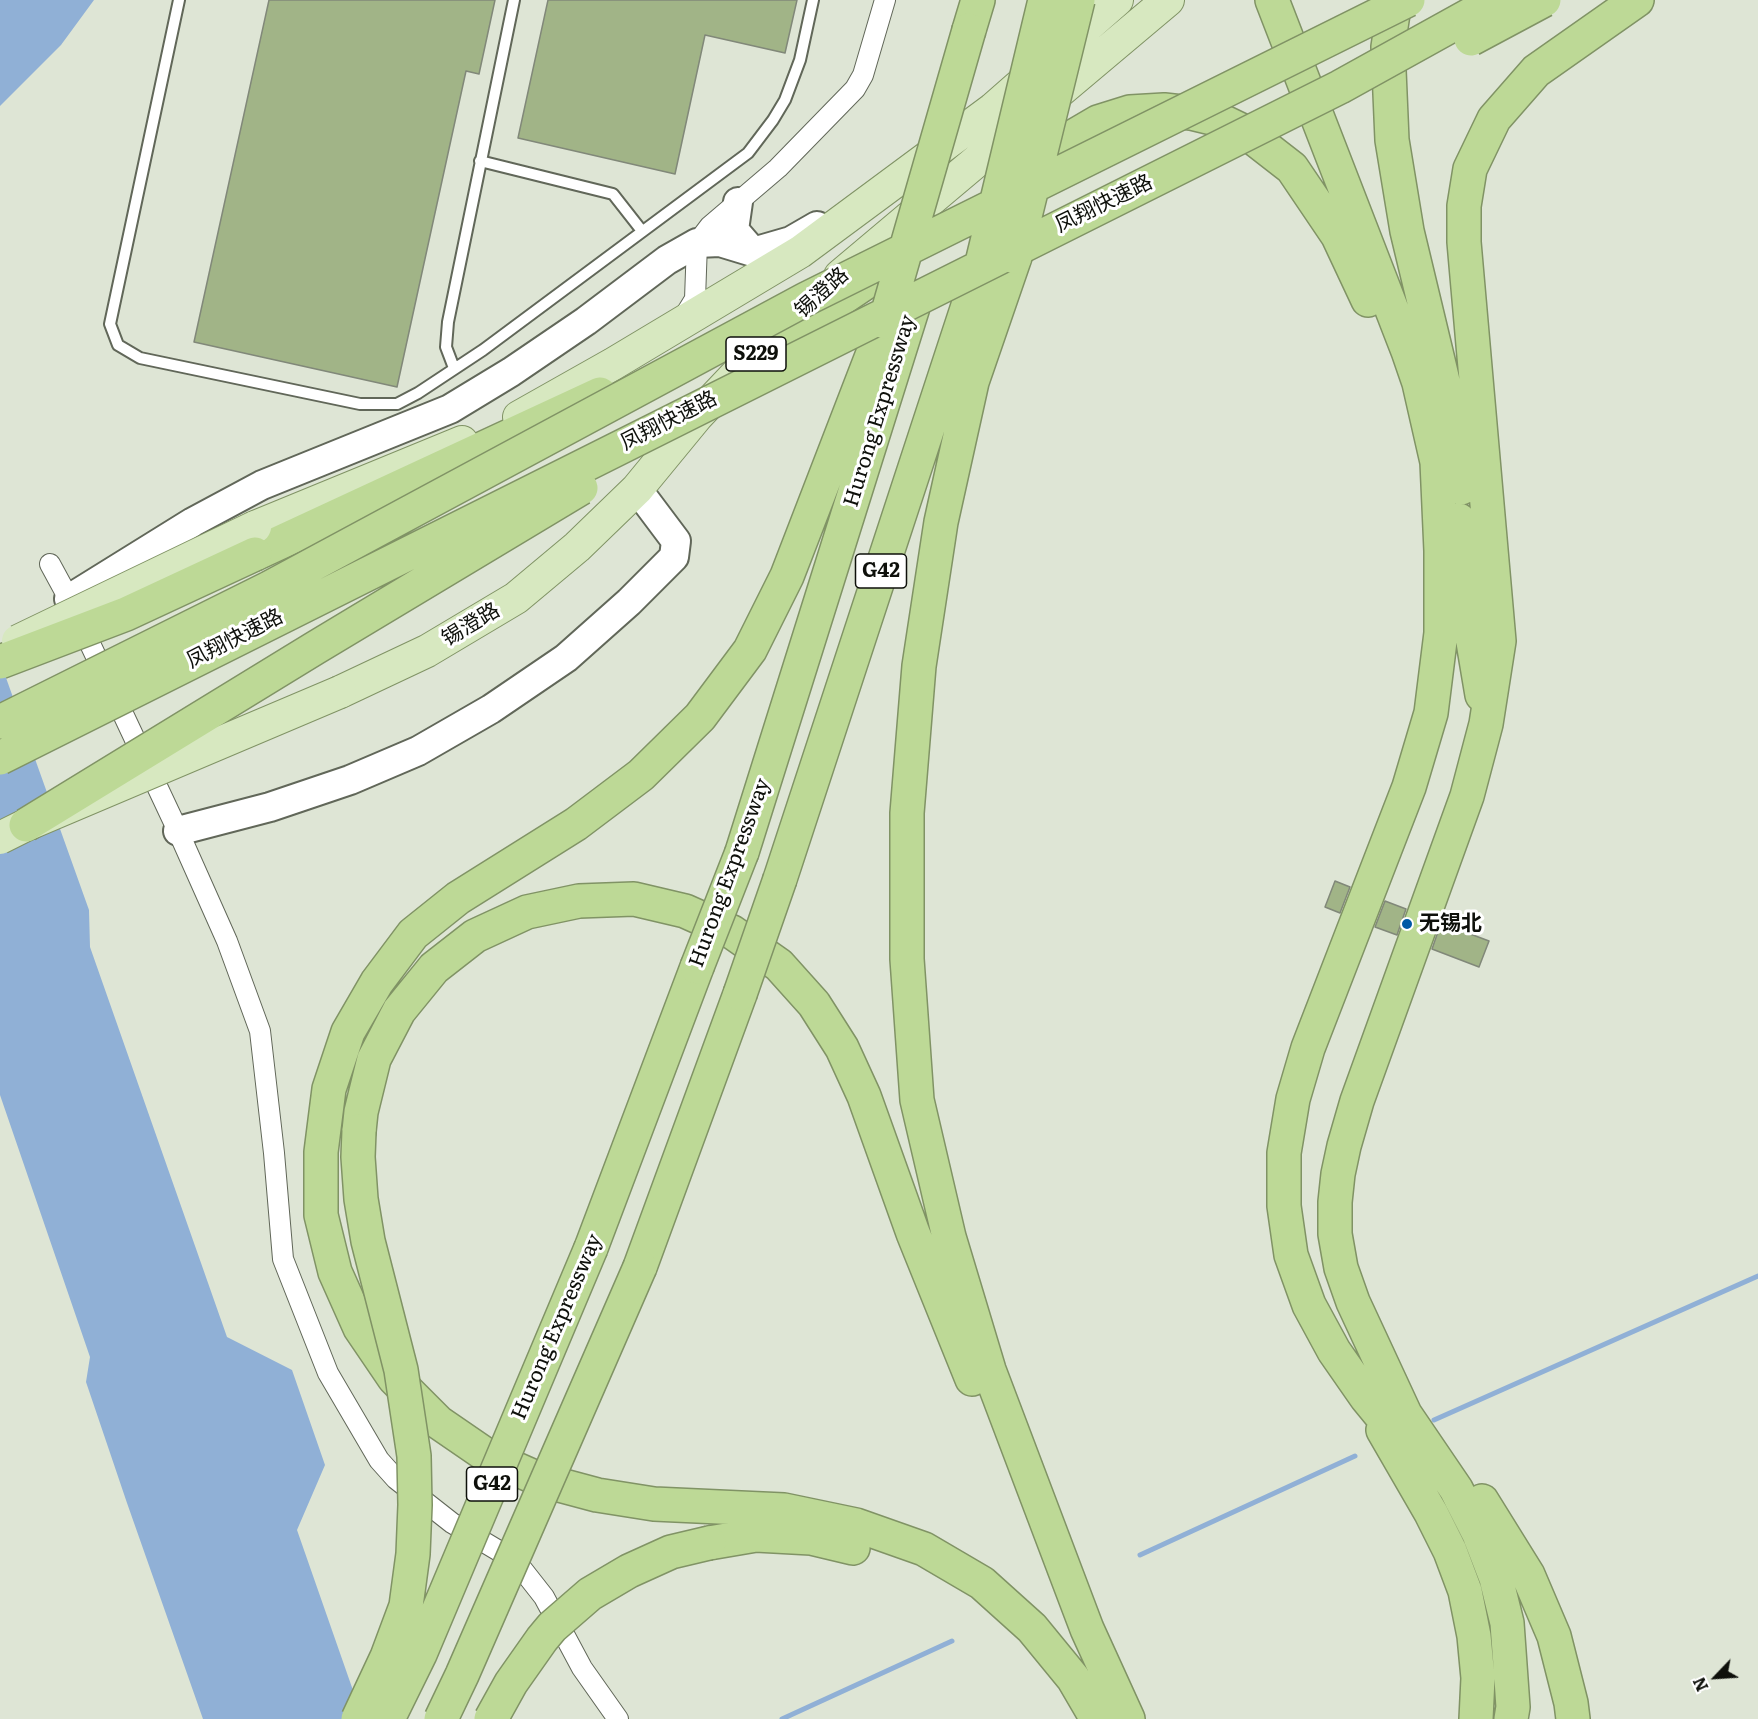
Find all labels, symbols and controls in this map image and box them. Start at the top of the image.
street label: 凤翔快速路 [1051,170,1157,238]
street label: 锡澄路 [790,263,854,323]
street label: Hurong Expressway [839,312,921,510]
road number: S229 [726,337,786,371]
street label: 凤翔快速路 [617,386,721,456]
road number: G42 [856,554,906,588]
street label: 锡澄路 [438,598,504,652]
street label: 凤翔快速路 [183,604,287,674]
street label: Hurong Expressway [684,775,776,971]
place label: 无锡北 [1419,911,1482,937]
marker: 无锡北 [1400,917,1414,931]
street label: Hurong Expressway [506,1230,608,1424]
road number: G42 [466,1467,518,1501]
north arrow [1686,1647,1746,1707]
text: N [1686,1673,1713,1696]

